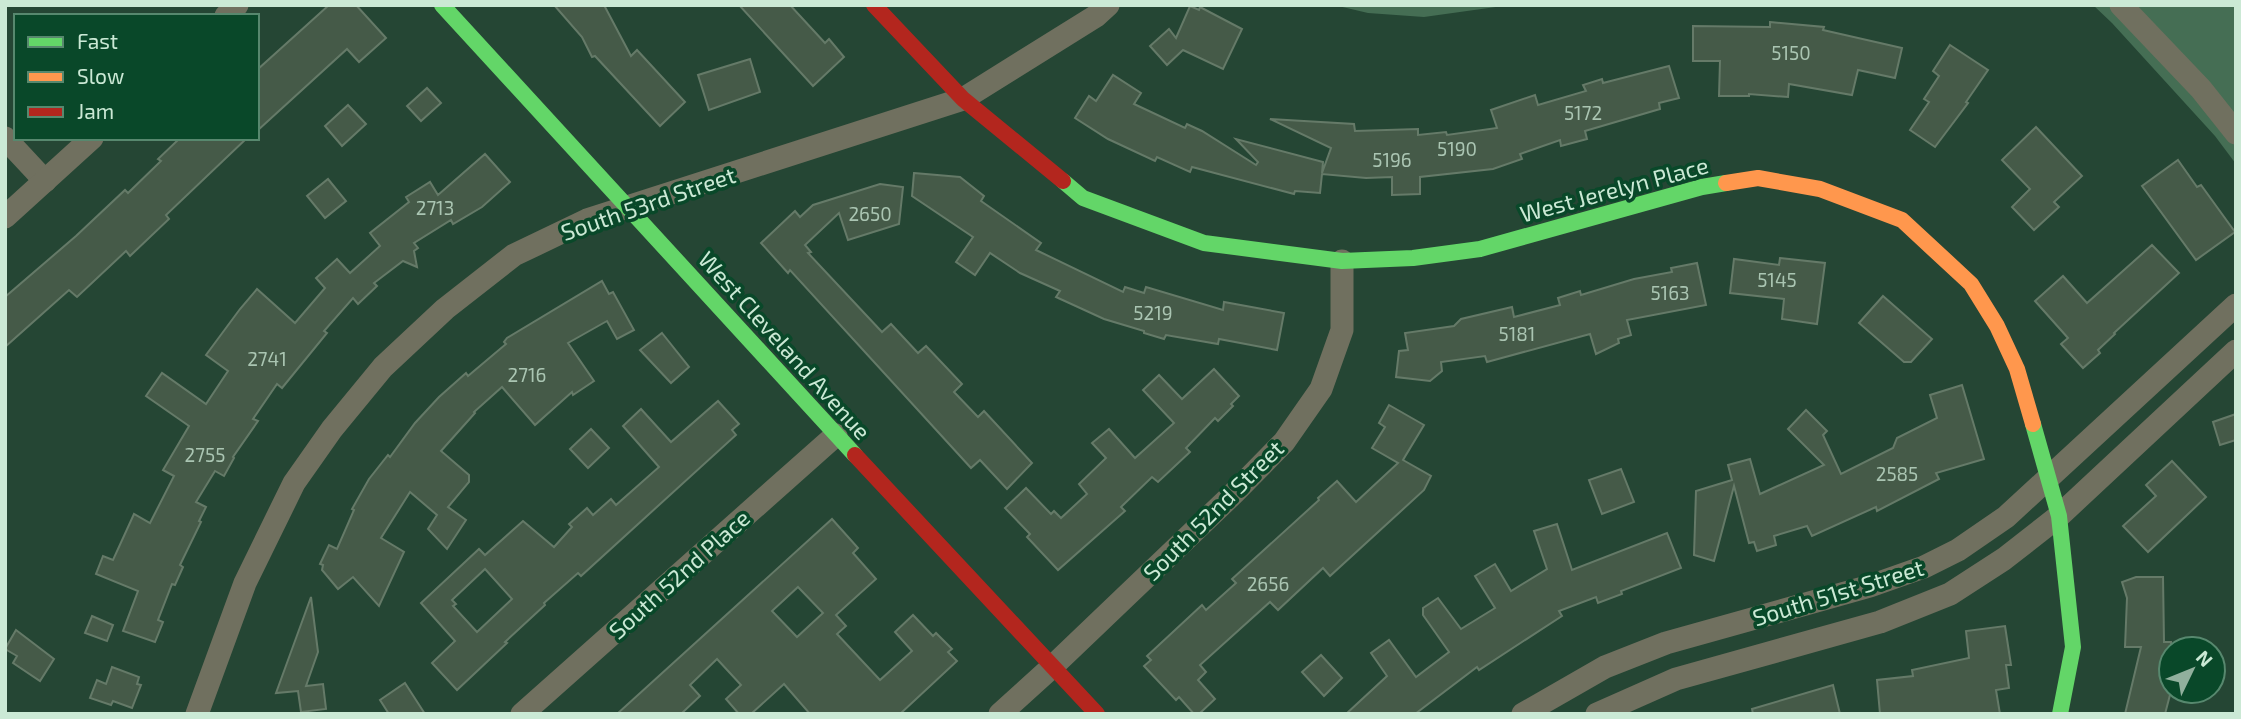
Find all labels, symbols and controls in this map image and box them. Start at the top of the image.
legend [14,14,259,140]
text: Fast [77,28,118,53]
house number: 5150 [1771,41,1811,64]
text: Slow [77,63,124,88]
text: Jam [77,98,114,123]
house number: 5172 [1564,101,1602,124]
house number: 5190 [1437,137,1477,160]
house number: 5196 [1372,148,1412,171]
street label: West Jerelyn Place [1517,150,1711,228]
street label: South 53rd Street [557,160,739,246]
house number: 2713 [416,196,454,219]
house number: 2650 [848,202,892,225]
street label: West Cleveland Avenue [693,245,877,445]
house number: 5145 [1757,268,1797,291]
house number: 5163 [1650,281,1690,304]
house number: 5219 [1133,301,1173,324]
house number: 5181 [1499,322,1535,345]
house number: 2741 [247,347,287,370]
house number: 2716 [508,363,546,386]
street label: South 52nd Street [1137,434,1289,586]
house number: 2755 [185,443,225,466]
house number: 2585 [1876,462,1918,485]
street label: South 52nd Place [603,503,755,645]
street label: South 51st Street [1749,553,1927,631]
house number: 2656 [1247,572,1289,595]
north arrow [2157,635,2227,705]
text: N [2192,645,2218,671]

